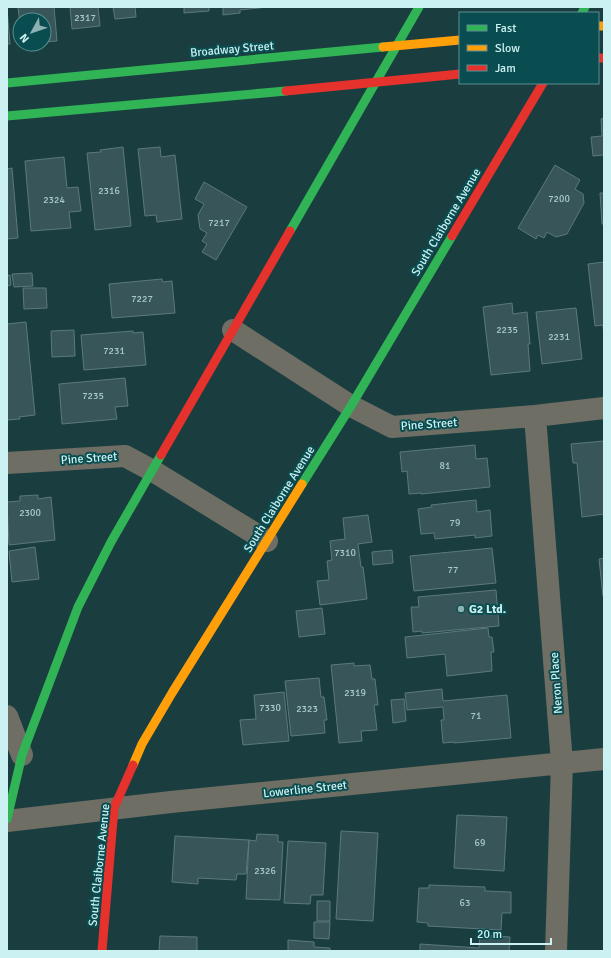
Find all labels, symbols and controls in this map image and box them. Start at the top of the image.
north arrow [12,12,52,52]
house number: 2317 [74,12,96,24]
legend [459,12,599,84]
text: Fast [495,21,516,36]
text: N [17,31,32,45]
street label: Broadway Street [190,38,274,61]
text: Slow [495,41,520,56]
text: Jam [495,61,516,76]
street label: South Claiborne Avenue [408,166,484,279]
house number: 2316 [98,185,120,197]
house number: 7200 [548,193,570,205]
house number: 2324 [43,194,65,206]
house number: 7217 [208,217,230,229]
house number: 7227 [131,293,153,305]
house number: 2235 [496,324,518,336]
house number: 2231 [548,331,570,343]
house number: 7231 [103,345,125,357]
house number: 7235 [82,390,104,402]
street label: Pine Street [400,415,458,434]
street label: South Claiborne Avenue [241,443,318,555]
street label: Pine Street [60,449,118,468]
house number: 81 [440,460,450,472]
house number: 2300 [19,507,41,519]
house number: 79 [450,517,460,529]
house number: 7310 [334,547,356,559]
house number: 77 [448,564,458,576]
place label: G2 Ltd. [469,602,506,617]
marker: G2 Ltd. [456,604,466,614]
street label: Neron Place [547,652,566,714]
house number: 2319 [344,687,366,699]
house number: 7330 [259,702,281,714]
house number: 2323 [296,703,318,715]
house number: 71 [471,710,481,722]
street label: Lowerline Street [262,778,348,801]
street label: South Claiborne Avenue [86,803,113,927]
house number: 69 [475,837,485,849]
house number: 2326 [254,865,276,877]
house number: 63 [460,897,470,909]
scale bar [471,920,551,946]
text: 20 m [477,927,502,942]

